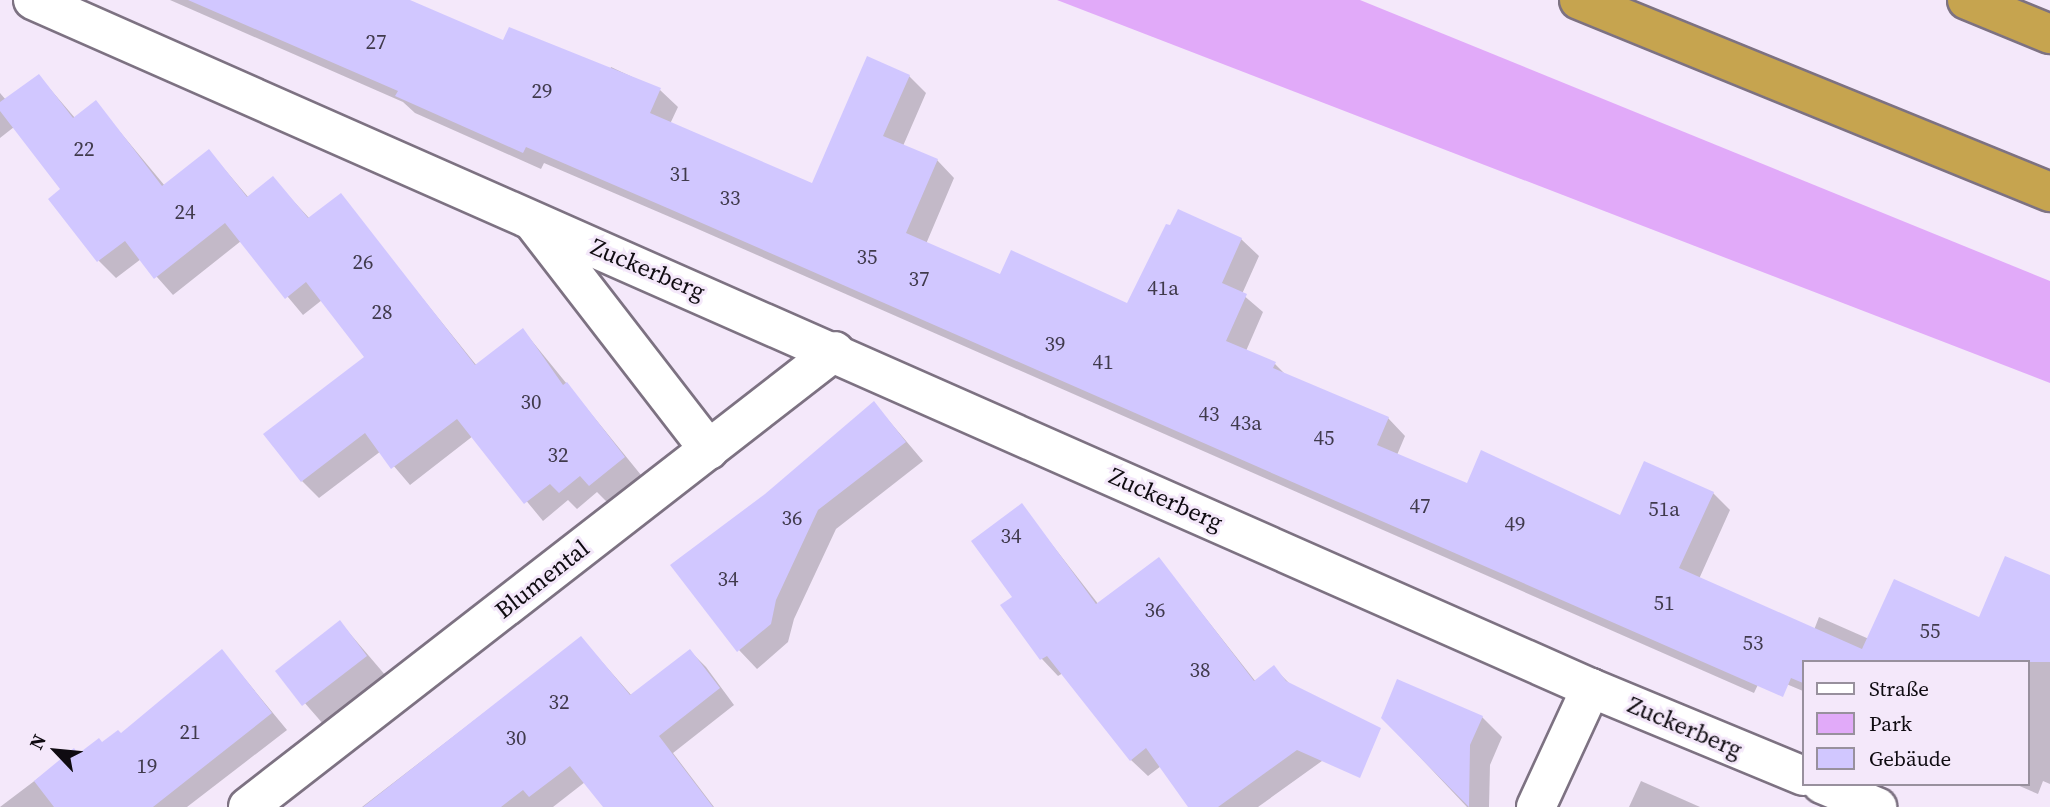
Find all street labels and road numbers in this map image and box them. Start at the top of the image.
street label: Zuckerberg [587,232,709,306]
street label: Zuckerberg [1105,461,1227,537]
street label: Blumental [489,533,595,625]
street label: Zuckerberg [1624,690,1746,764]

